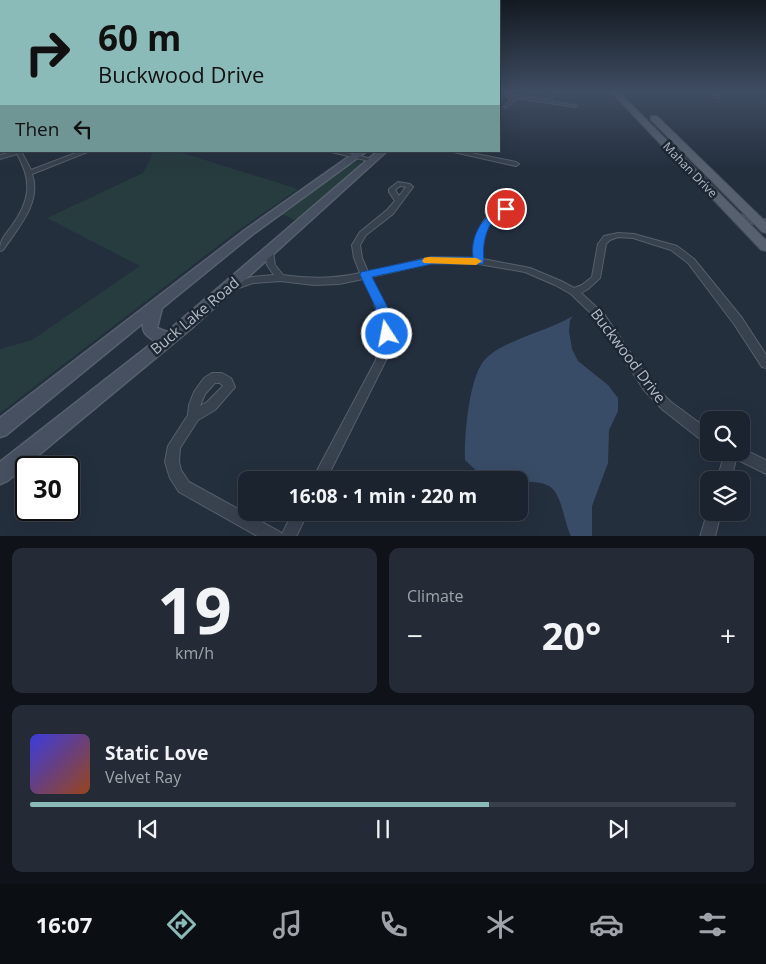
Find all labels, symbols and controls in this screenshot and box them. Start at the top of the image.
text: 60 m [98,14,181,61]
icon: right [15,20,80,85]
text: Buckwood Drive [98,59,264,89]
icon: left [69,115,97,143]
text: Then [15,116,59,142]
street label: Mahan Drive [659,138,721,201]
pin [485,188,527,230]
icon: arrive [492,195,520,223]
street label: Buck Lake Road [146,272,243,358]
street label: Buckwood Drive [587,304,671,407]
position arrow [360,307,412,359]
map controls [700,411,750,521]
button: search [700,411,750,461]
speed limit sign: 30 [15,456,80,521]
button: layers [700,471,750,521]
text: 16:08 · 1 min · 220 m [289,483,477,509]
text: 19 [157,565,232,653]
text: Climate [407,585,464,607]
text: 20° [542,609,601,661]
text: − [407,616,423,654]
text: + [720,616,736,654]
text: km/h [175,642,214,664]
text: Static Love [105,740,208,766]
text: Velvet Ray [105,766,181,788]
icon: previous [134,815,162,843]
icon: pause [369,815,397,843]
icon: next [604,815,632,843]
icon: directions [164,907,199,942]
icon: music [270,907,305,942]
icon: phone [376,907,411,942]
icon: climate [483,907,518,942]
icon: car [589,907,624,942]
icon: filters [695,907,730,942]
text: 16:07 [36,909,92,939]

